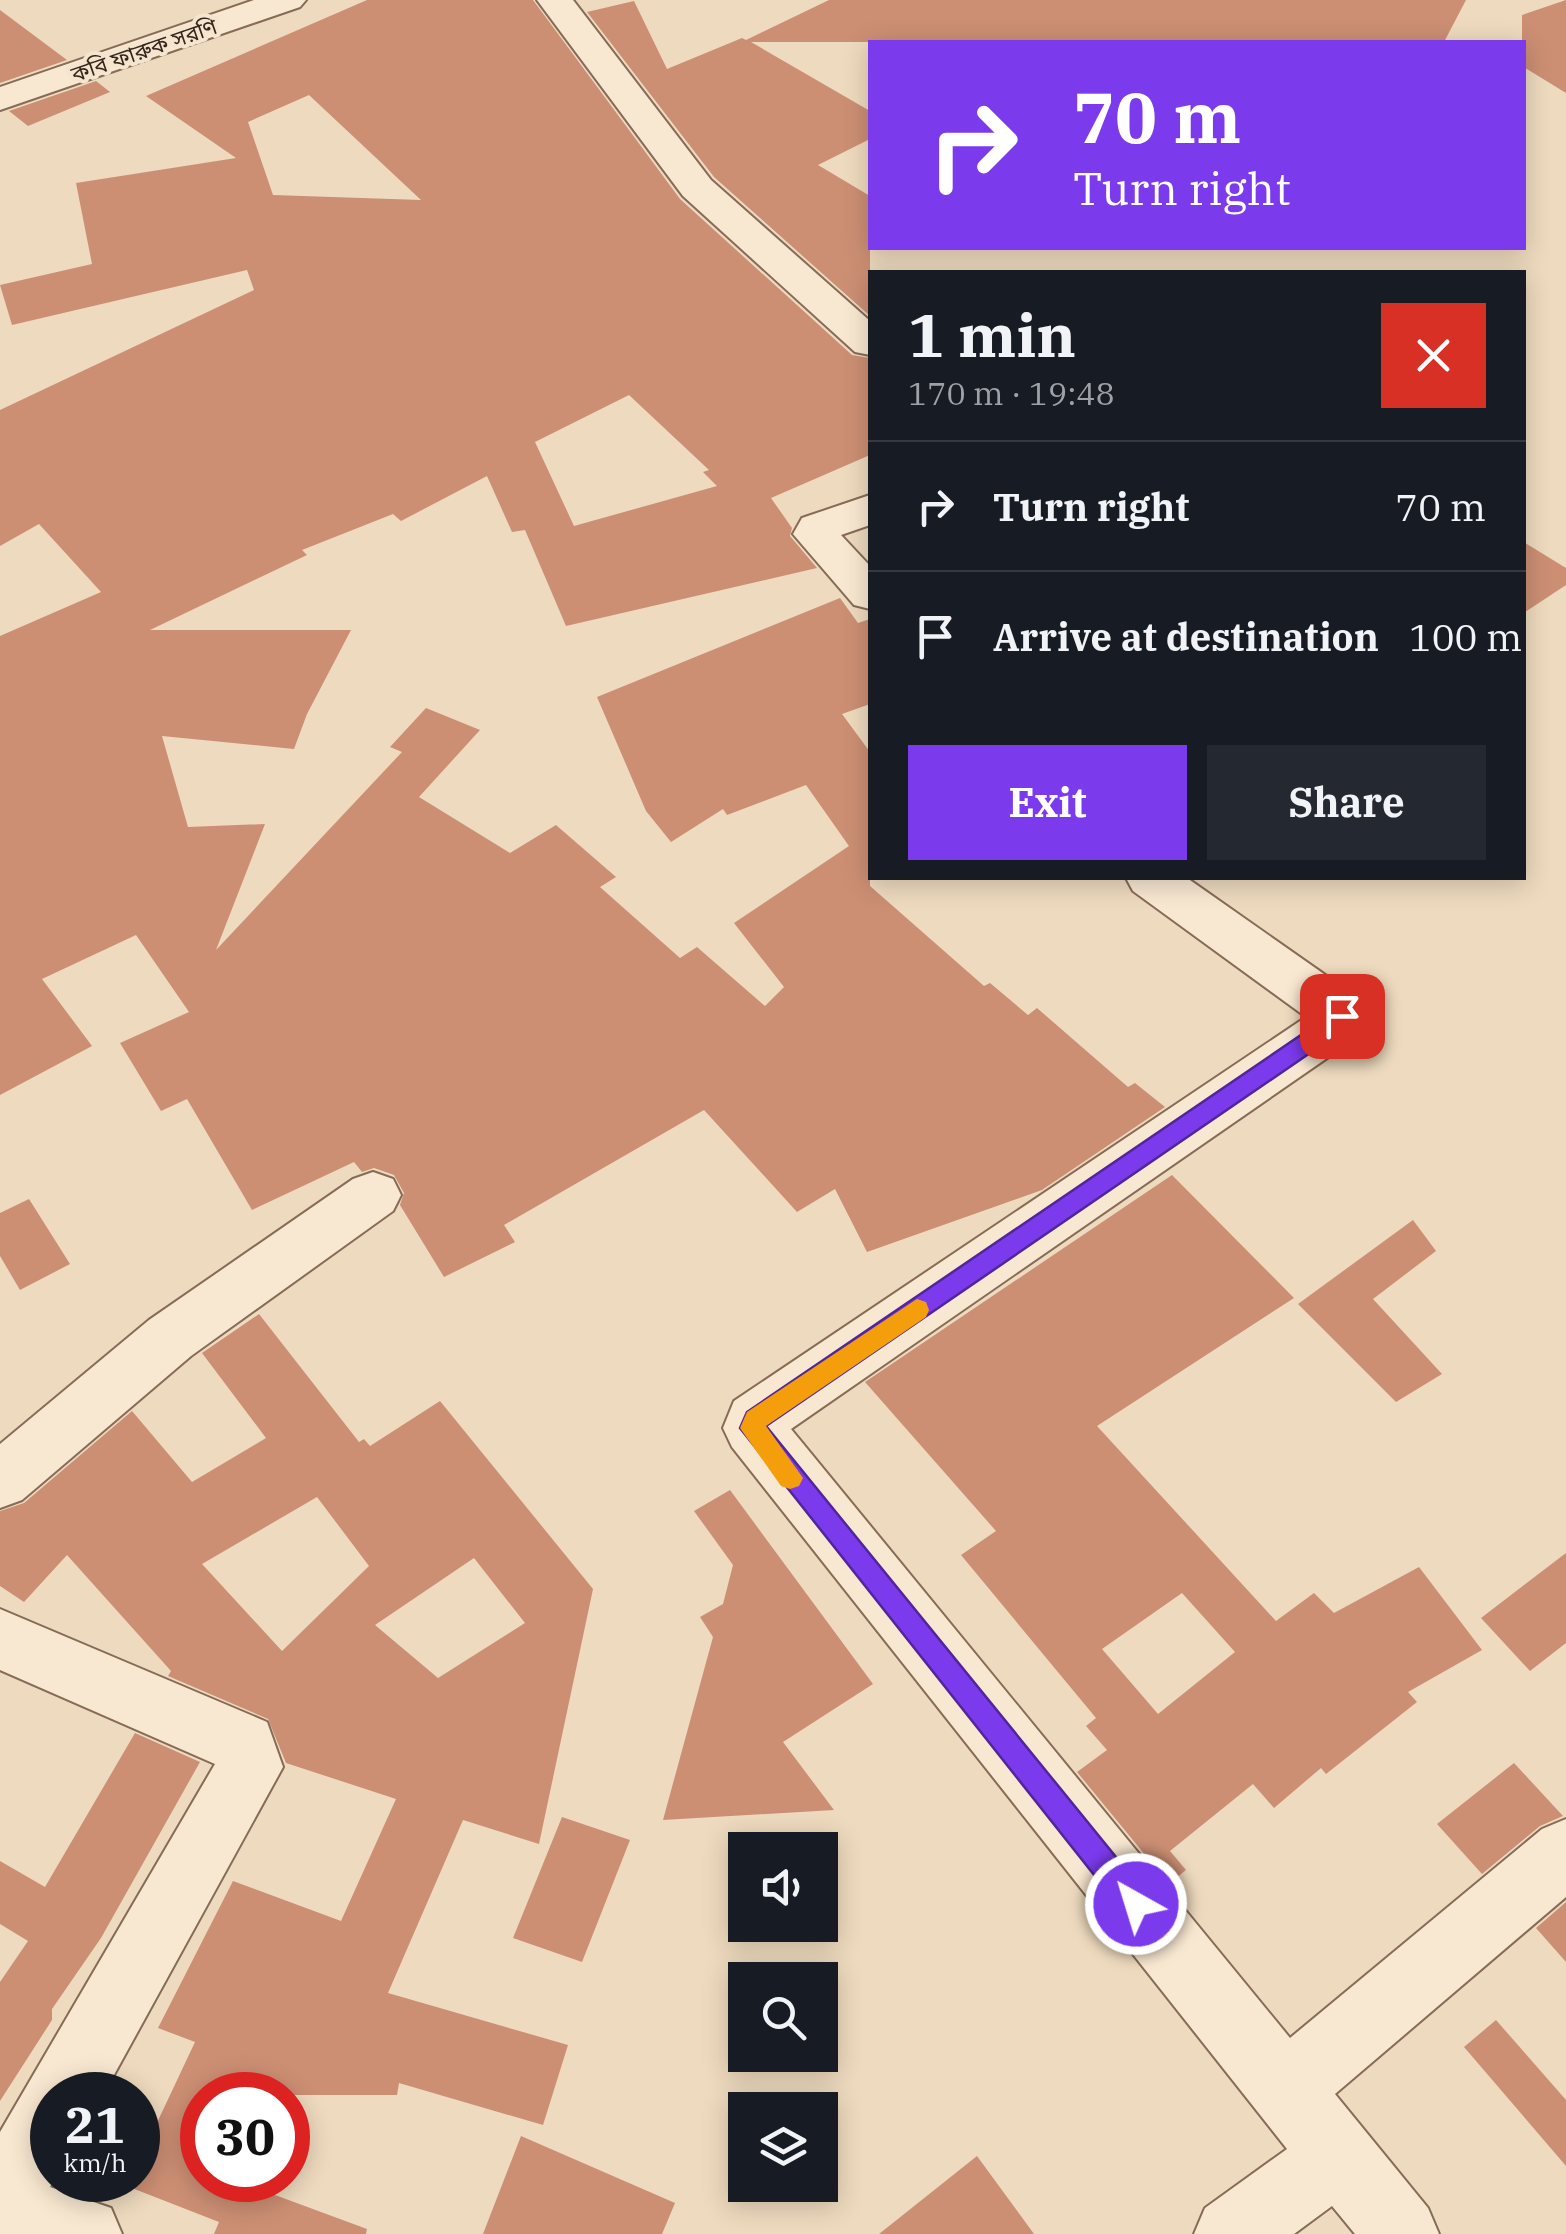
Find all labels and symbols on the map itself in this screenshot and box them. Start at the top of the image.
street label: কবি ফারুক সরণি [66,11,221,88]
pin [1300,974,1385,1059]
position arrow [1084,1852,1188,1956]
speed limit sign: 30 [180,2072,310,2202]

